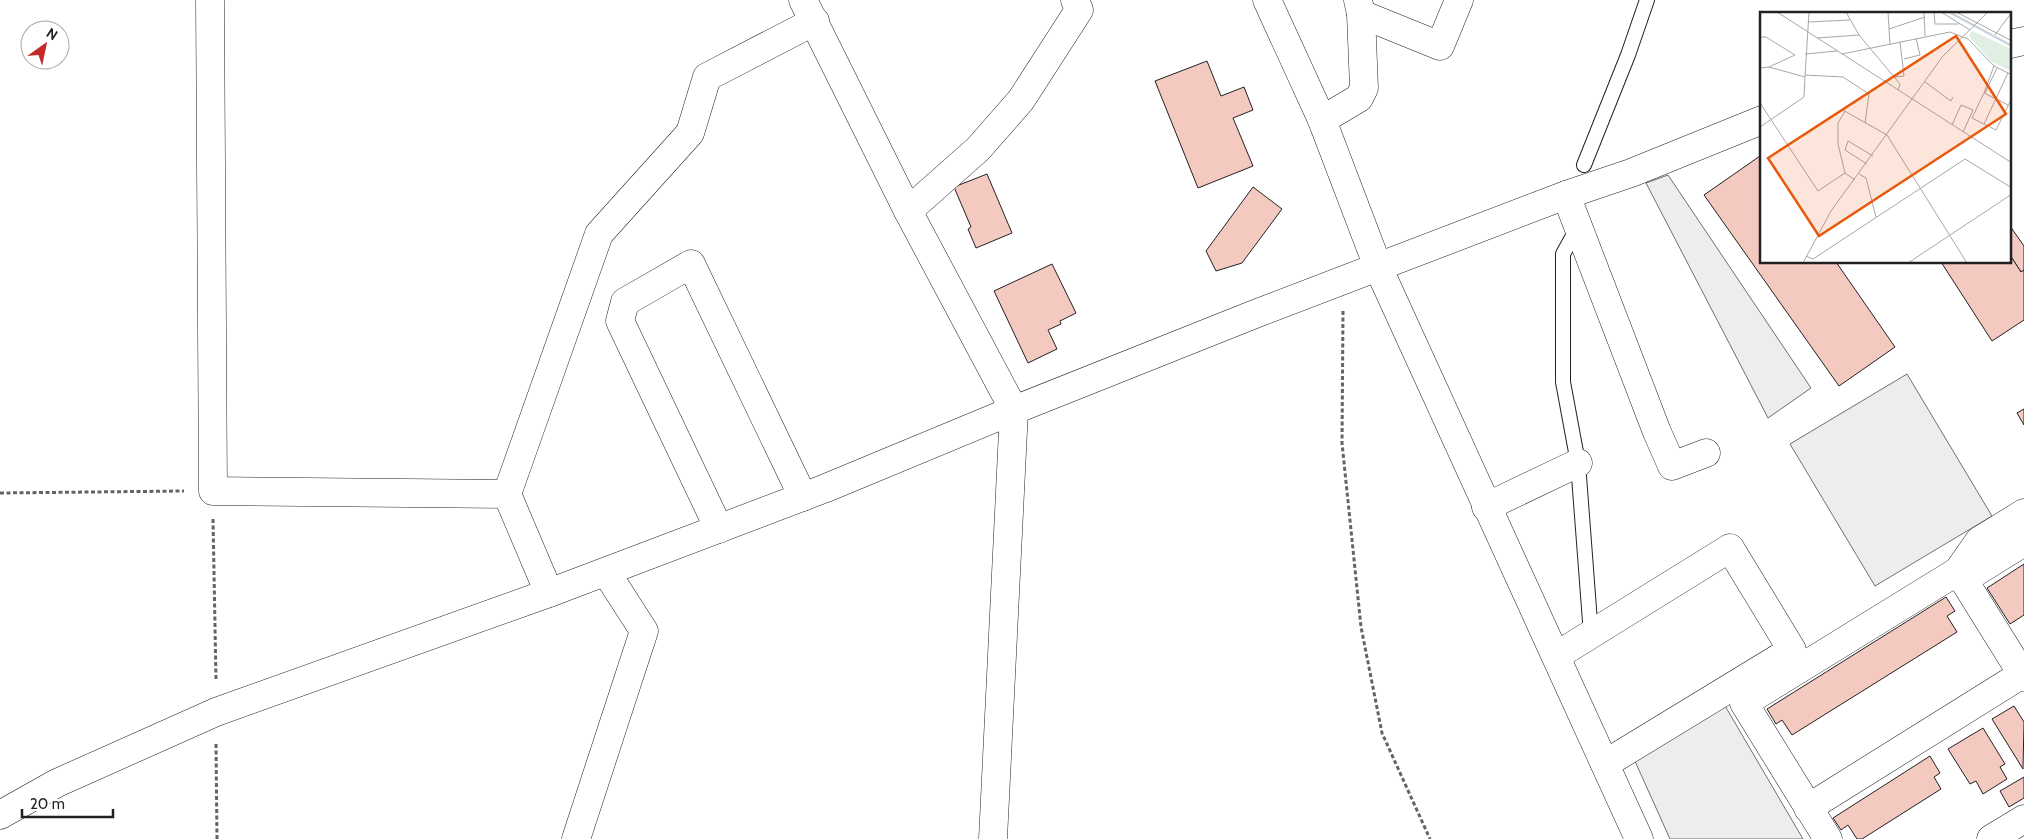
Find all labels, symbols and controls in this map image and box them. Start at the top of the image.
inset map [1760,12,2012,264]
north arrow [20,20,70,70]
text: N [43,24,61,44]
scale bar [22,786,114,818]
text: 20 m [30,795,65,813]

